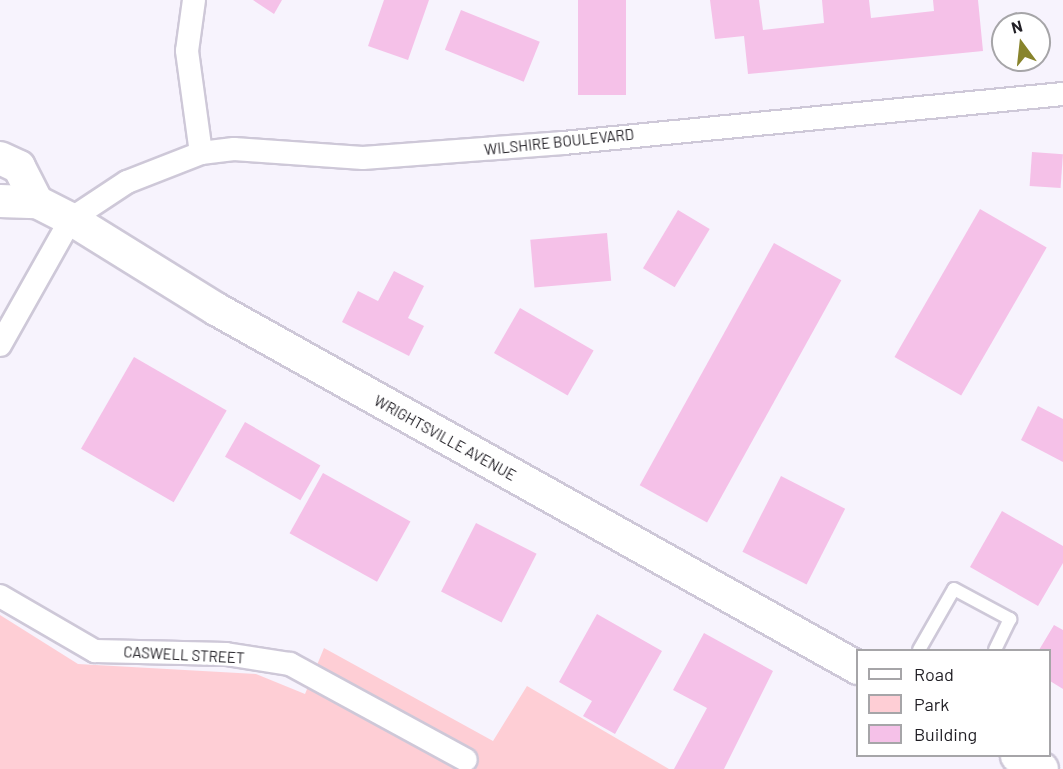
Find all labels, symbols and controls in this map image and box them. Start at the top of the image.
north arrow [991,12,1051,72]
text: N [1009,16,1024,37]
street label: WILSHIRE BOULEVARD [483,125,635,159]
street label: WRIGHTSVILLE AVENUE [371,392,519,484]
street label: CASWELL STREET [123,643,245,667]
legend [856,649,1051,757]
text: Road [914,663,954,685]
text: Park [914,693,949,715]
text: Building [914,723,977,745]

